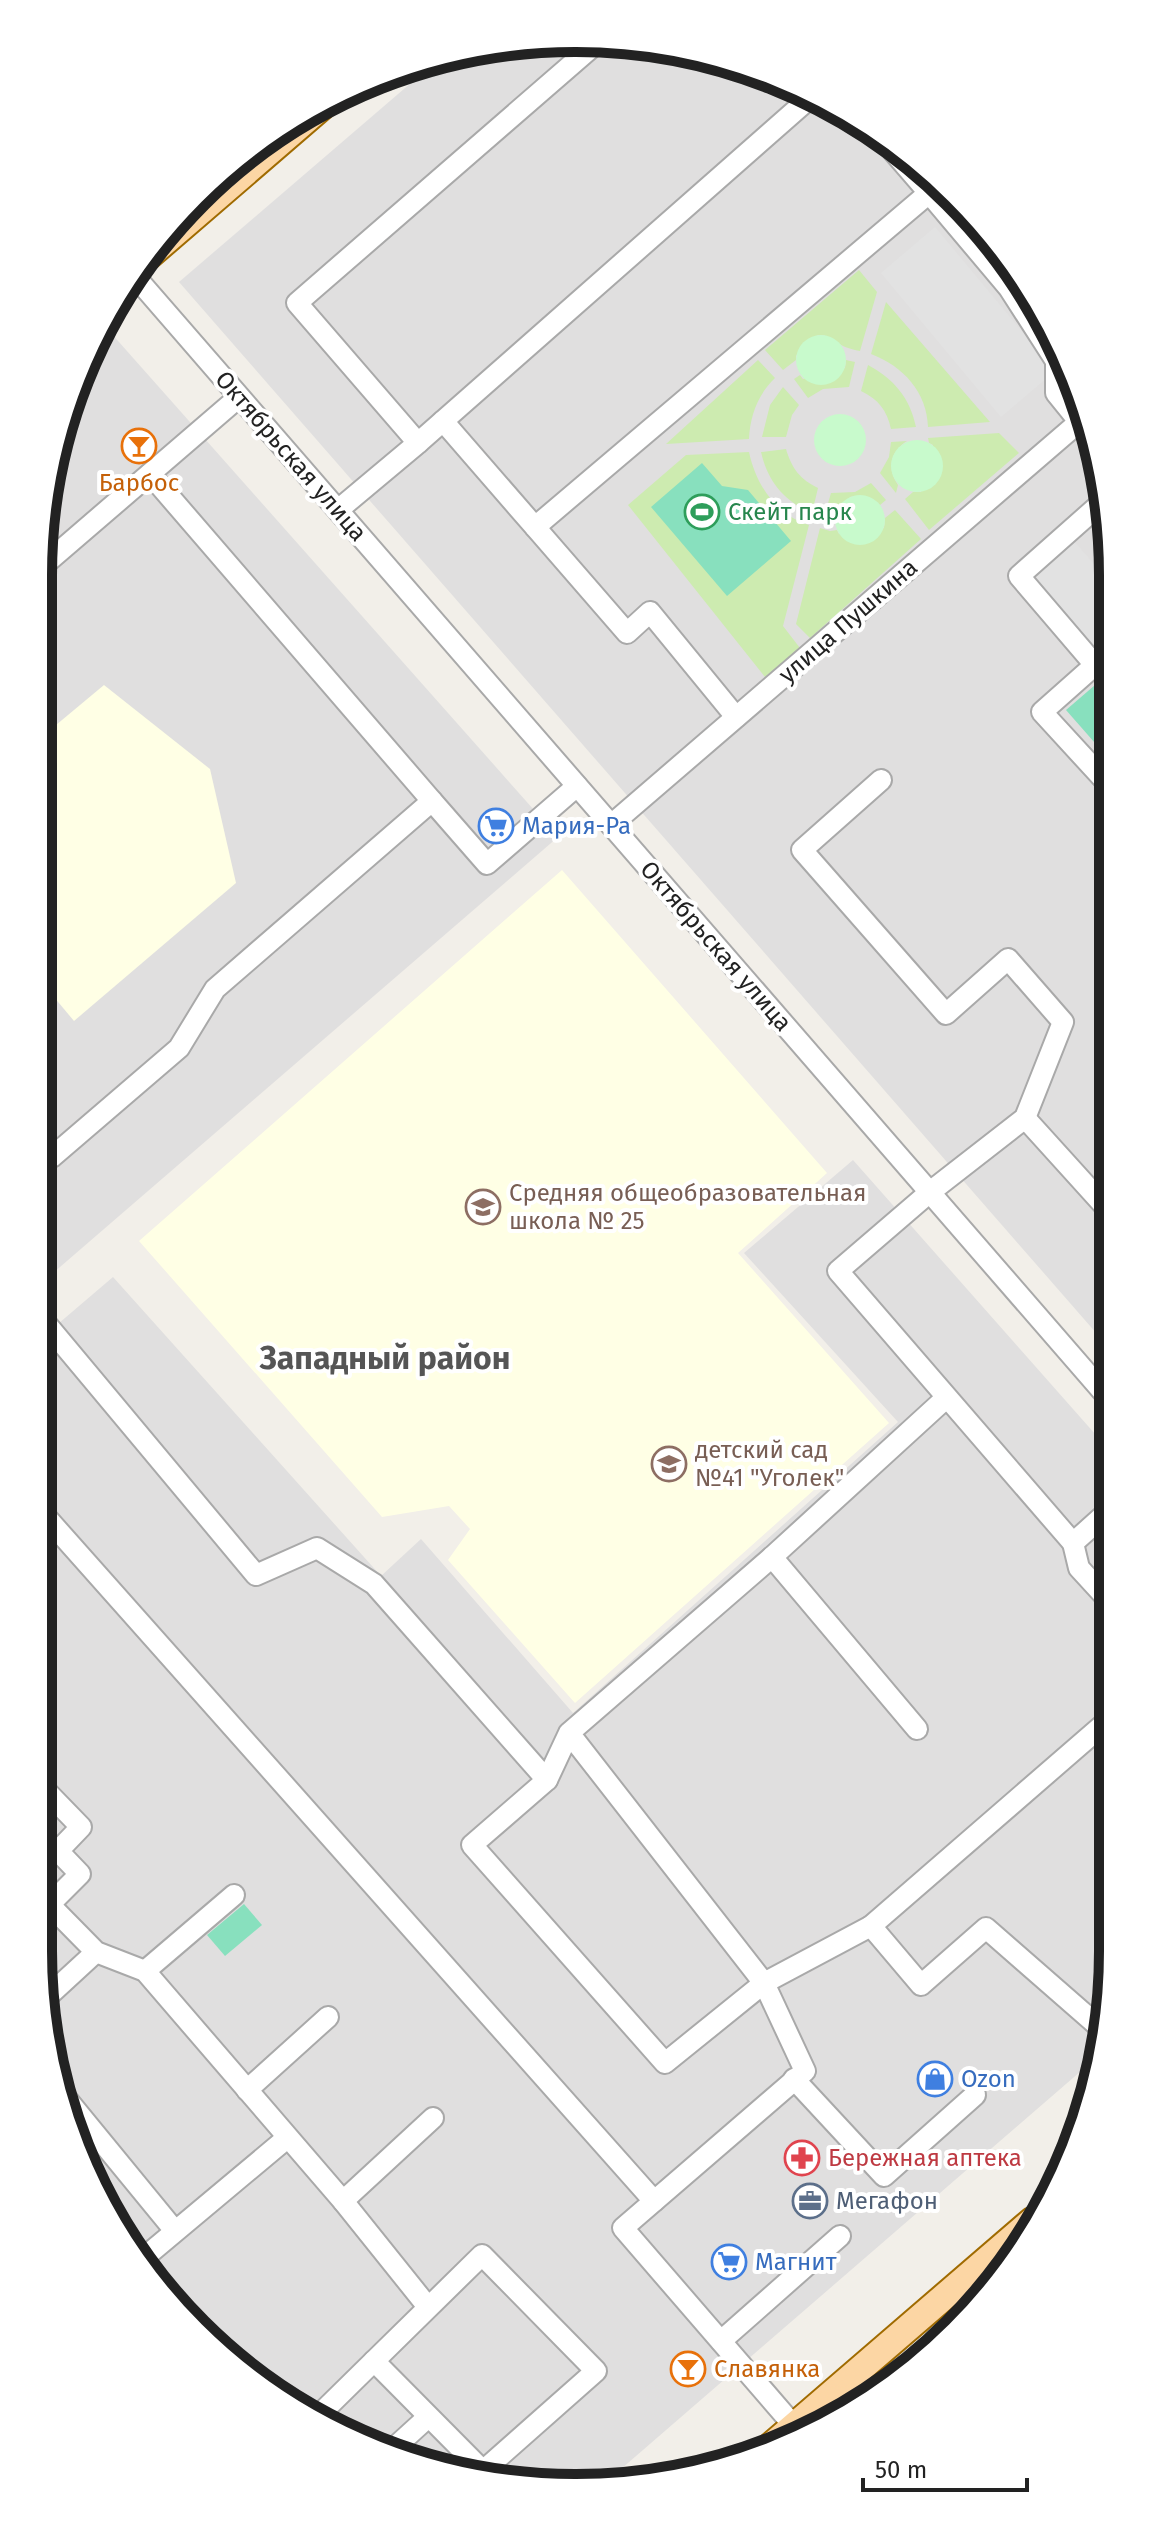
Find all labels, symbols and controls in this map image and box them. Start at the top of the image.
street label: Октябрьская улица [209,365,373,547]
bar icon: Барбос [120,427,158,465]
place label: Барбос [99,469,179,497]
sports icon: Скейт парк [683,493,721,531]
place label: Скейт парк [728,498,852,526]
street label: улица Пушкина [773,553,923,689]
supermarket icon: Мария-Ра [477,807,515,845]
place label: Мария-Ра [522,812,631,840]
street label: Октябрьская улица [634,855,798,1037]
place label: Средняя общеобразовательная школа № 25 [509,1179,866,1235]
school or university icon: Средняя общеобразовательная школа № 25 [464,1188,502,1226]
district label: Западный район [258,1339,511,1377]
place label: детский сад №41 "Уголек" [695,1436,844,1492]
school or university icon: детский сад №41 "Уголек" [650,1445,688,1483]
shop icon: Ozon [916,2060,954,2098]
place label: Ozon [961,2065,1016,2093]
pharmacy icon: Бережная аптека [783,2139,821,2177]
place label: Бережная аптека [828,2144,1022,2172]
office icon: Мегафон [791,2182,829,2220]
place label: Мегафон [836,2187,938,2215]
supermarket icon: Магнит [710,2243,748,2281]
place label: Магнит [755,2248,837,2276]
bar icon: Славянка [669,2350,707,2388]
place label: Славянка [714,2355,820,2383]
scale bar [863,2442,1027,2492]
text: 50 m [875,2456,927,2484]

